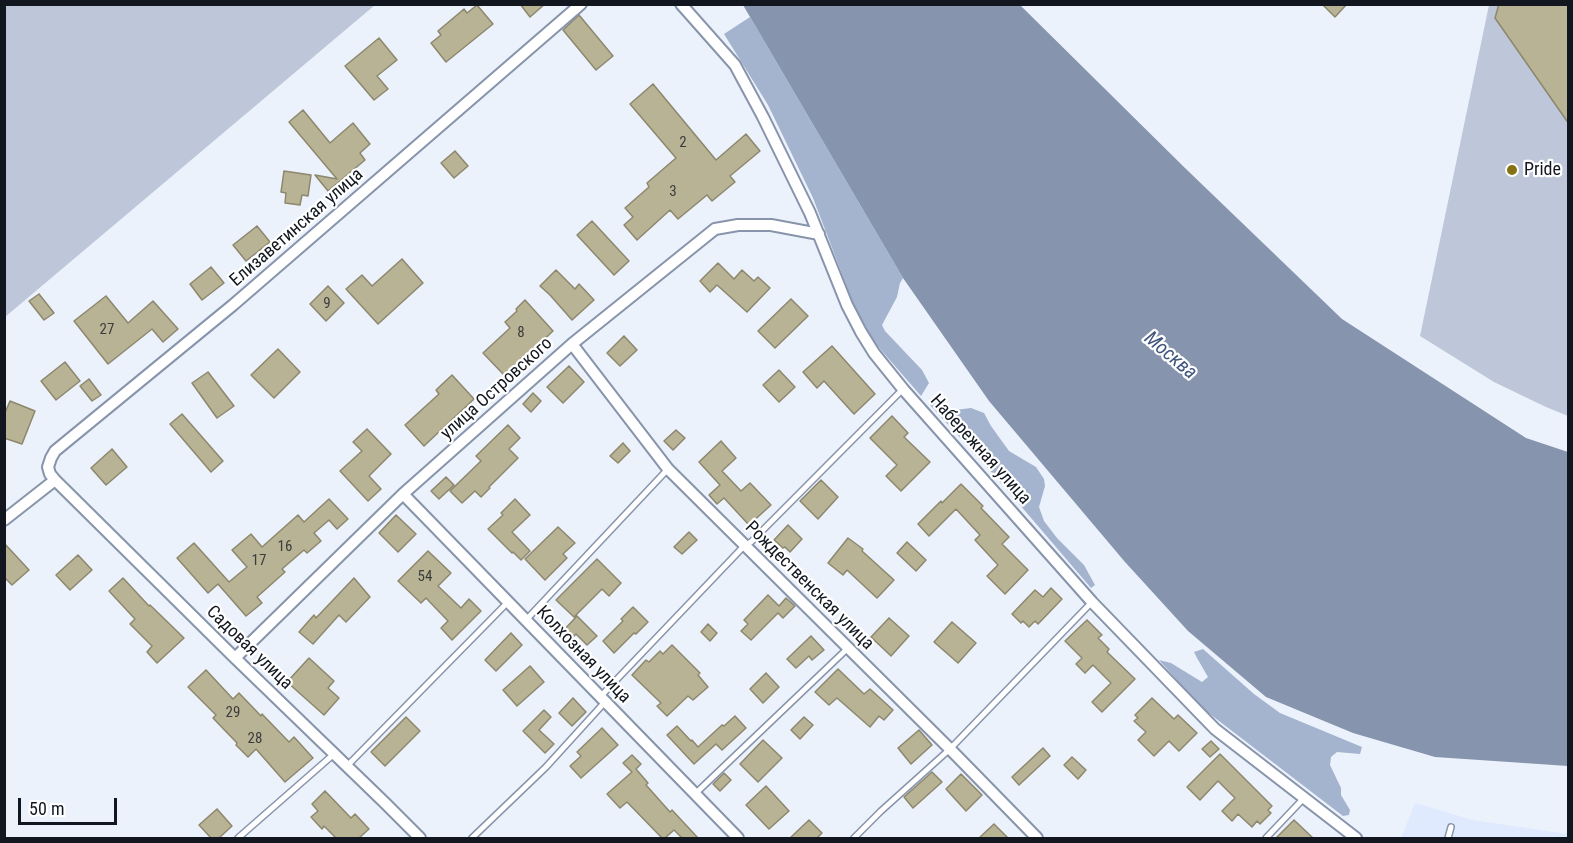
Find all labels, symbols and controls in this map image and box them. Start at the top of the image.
house number: 2 [679,134,687,152]
place label: Pride [1524,159,1561,181]
marker: Pride [1505,163,1519,177]
street label: Елизаветинская улица [226,164,368,292]
house number: 3 [669,183,677,201]
house number: 9 [323,295,331,313]
house number: 27 [100,321,114,339]
house number: 8 [517,324,525,342]
water label: Москва [1139,327,1201,385]
street label: улица Островского [437,333,557,445]
street label: Набережная улица [925,391,1035,509]
street label: Рождественская улица [740,517,878,655]
house number: 16 [278,538,292,556]
house number: 17 [252,552,266,570]
house number: 54 [418,568,432,586]
street label: Садовая улица [201,601,297,695]
street label: Колхозная улица [531,602,635,708]
house number: 29 [226,704,240,722]
house number: 28 [248,730,262,748]
scale bar [21,786,120,824]
text: 50 m [29,798,64,819]

